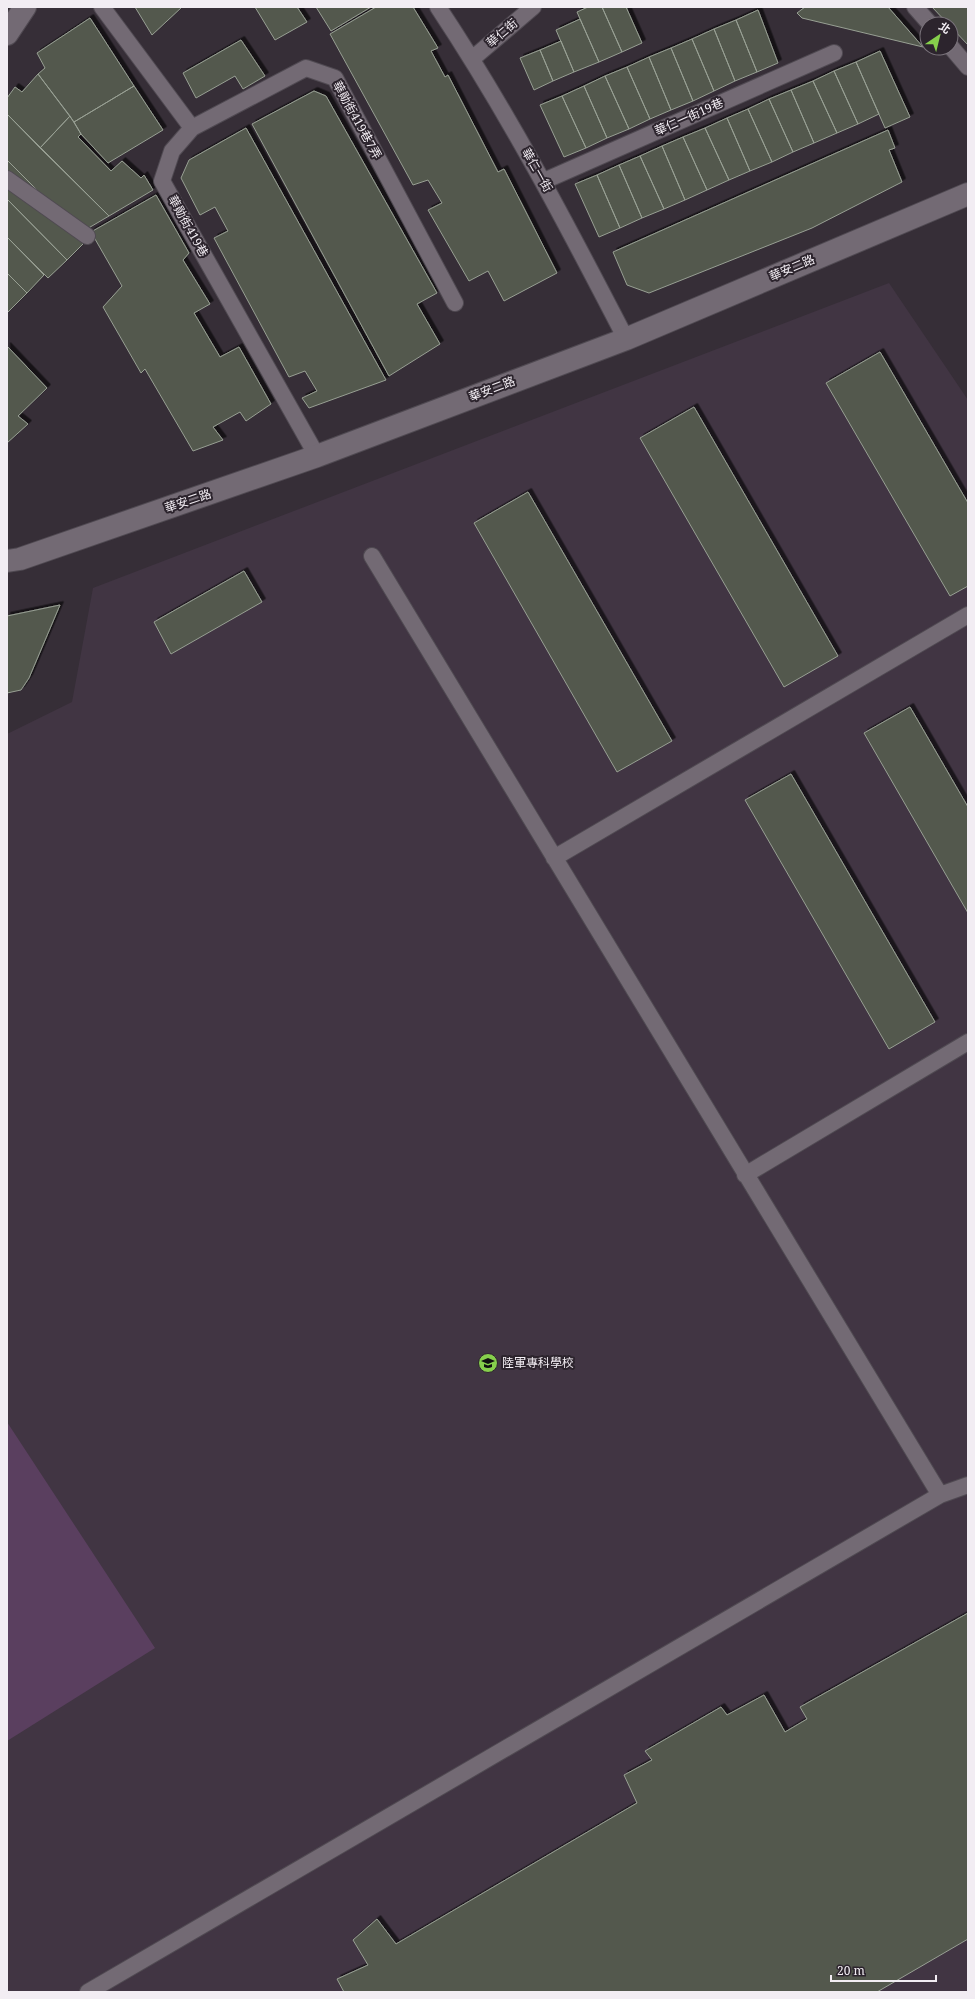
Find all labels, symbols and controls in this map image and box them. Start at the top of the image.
street label: 華仁街 [482,15,521,51]
north arrow [919,16,959,56]
text: 北 [936,18,954,37]
street label: 華勛街419巷7弄 [329,78,386,162]
street label: 華仁一街19巷 [652,94,726,139]
street label: 華仁一街 [518,145,557,195]
street label: 華勛街419巷 [164,192,212,260]
street label: 華安二路 [766,250,817,285]
street label: 華安二路 [466,372,517,405]
street label: 華安二路 [162,485,213,516]
school or university icon: 陸軍專科學校 [477,1352,499,1374]
place label: 陸軍專科學校 [502,1354,574,1371]
scale bar [831,1957,936,1983]
text: 20 m [837,1962,865,1979]

